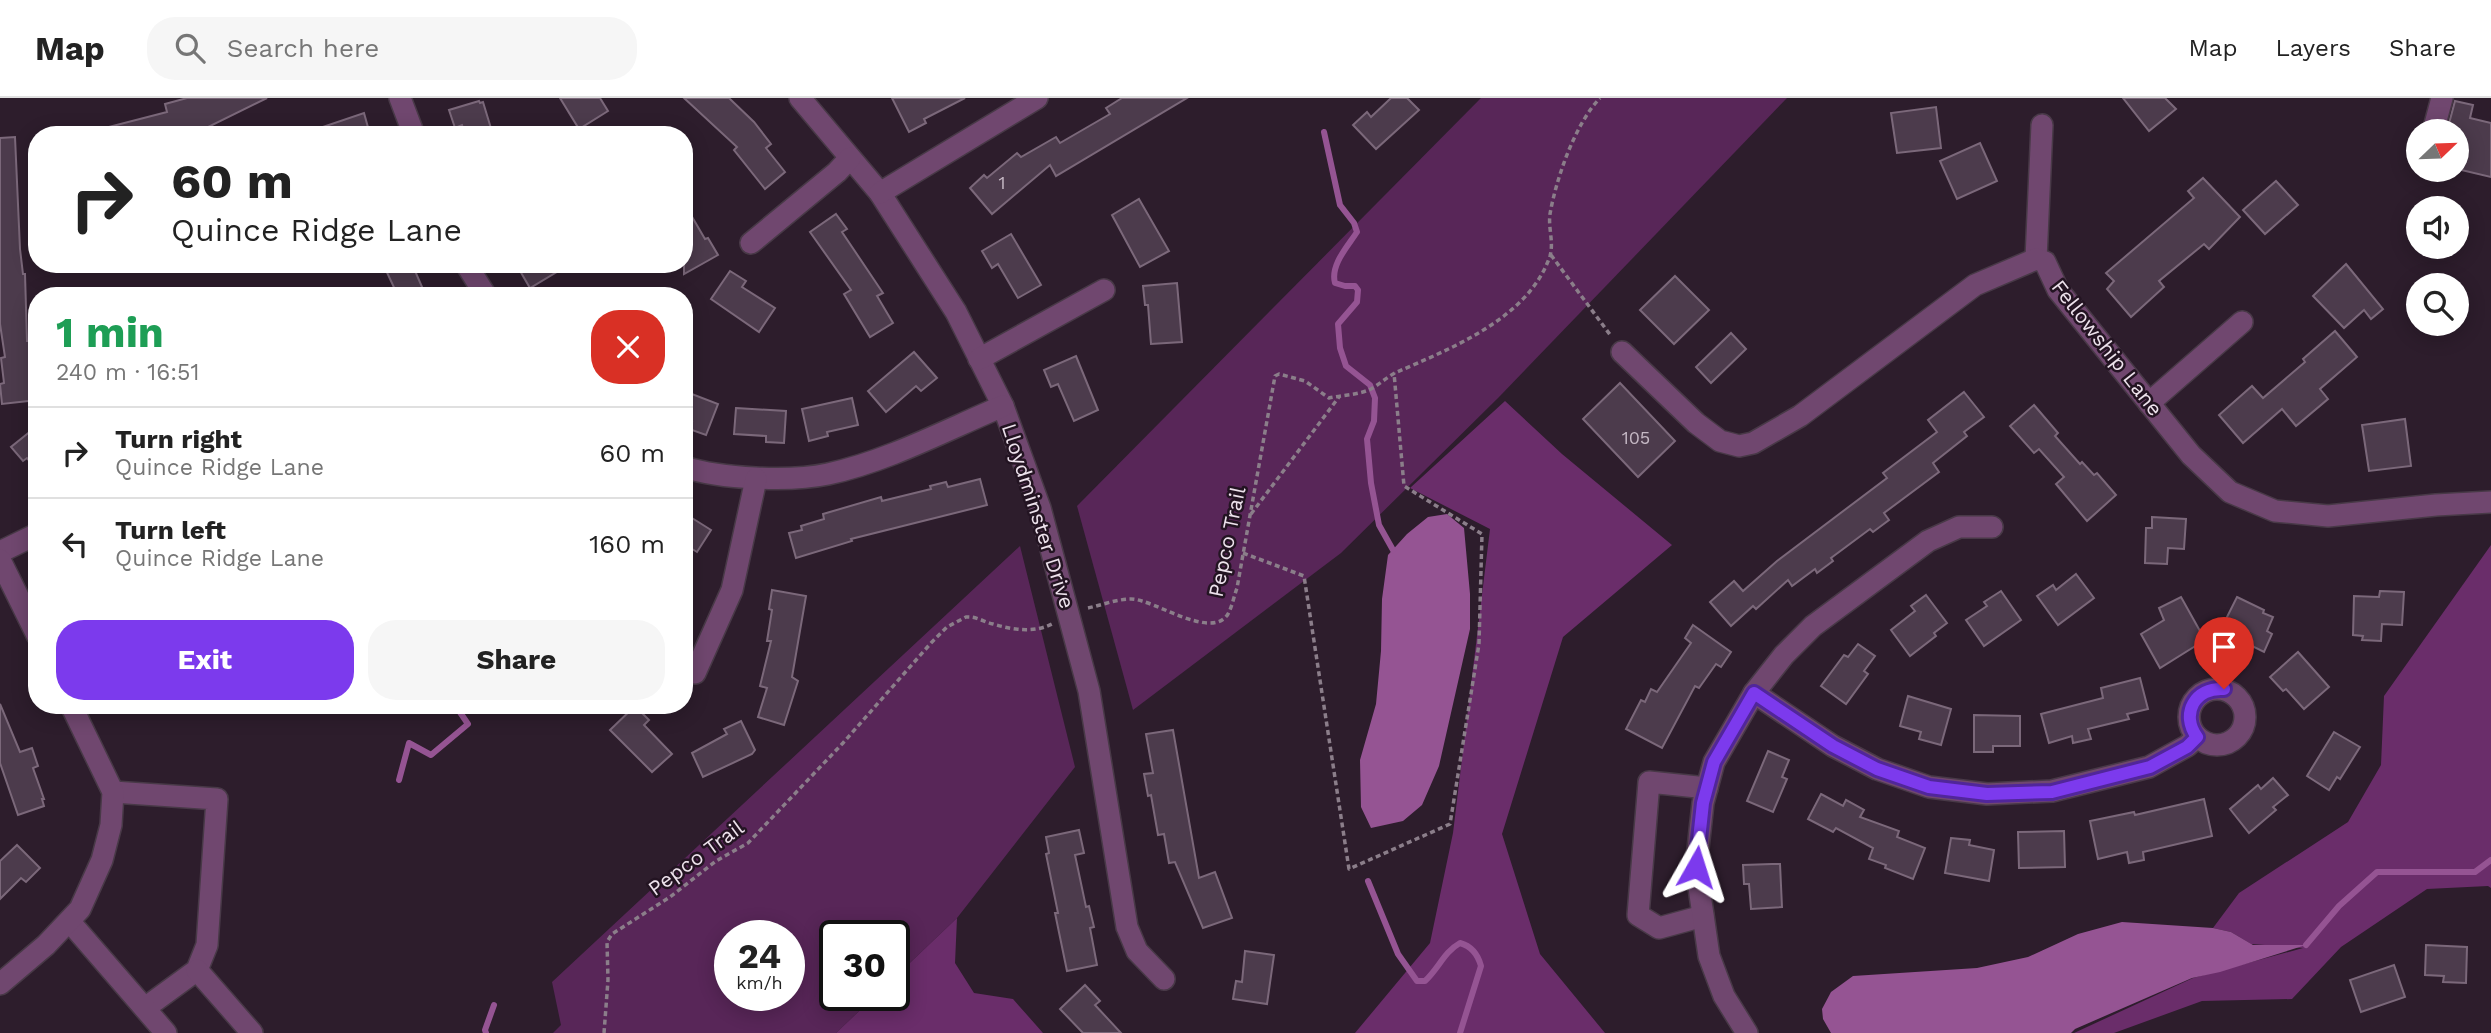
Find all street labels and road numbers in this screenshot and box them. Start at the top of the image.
street label: Fellowship Lane [2047,275,2168,421]
street label: Lloydminster Drive [997,420,1080,612]
street label: Pepco Trail [1203,484,1251,599]
street label: Pepco Trail [643,814,749,901]

